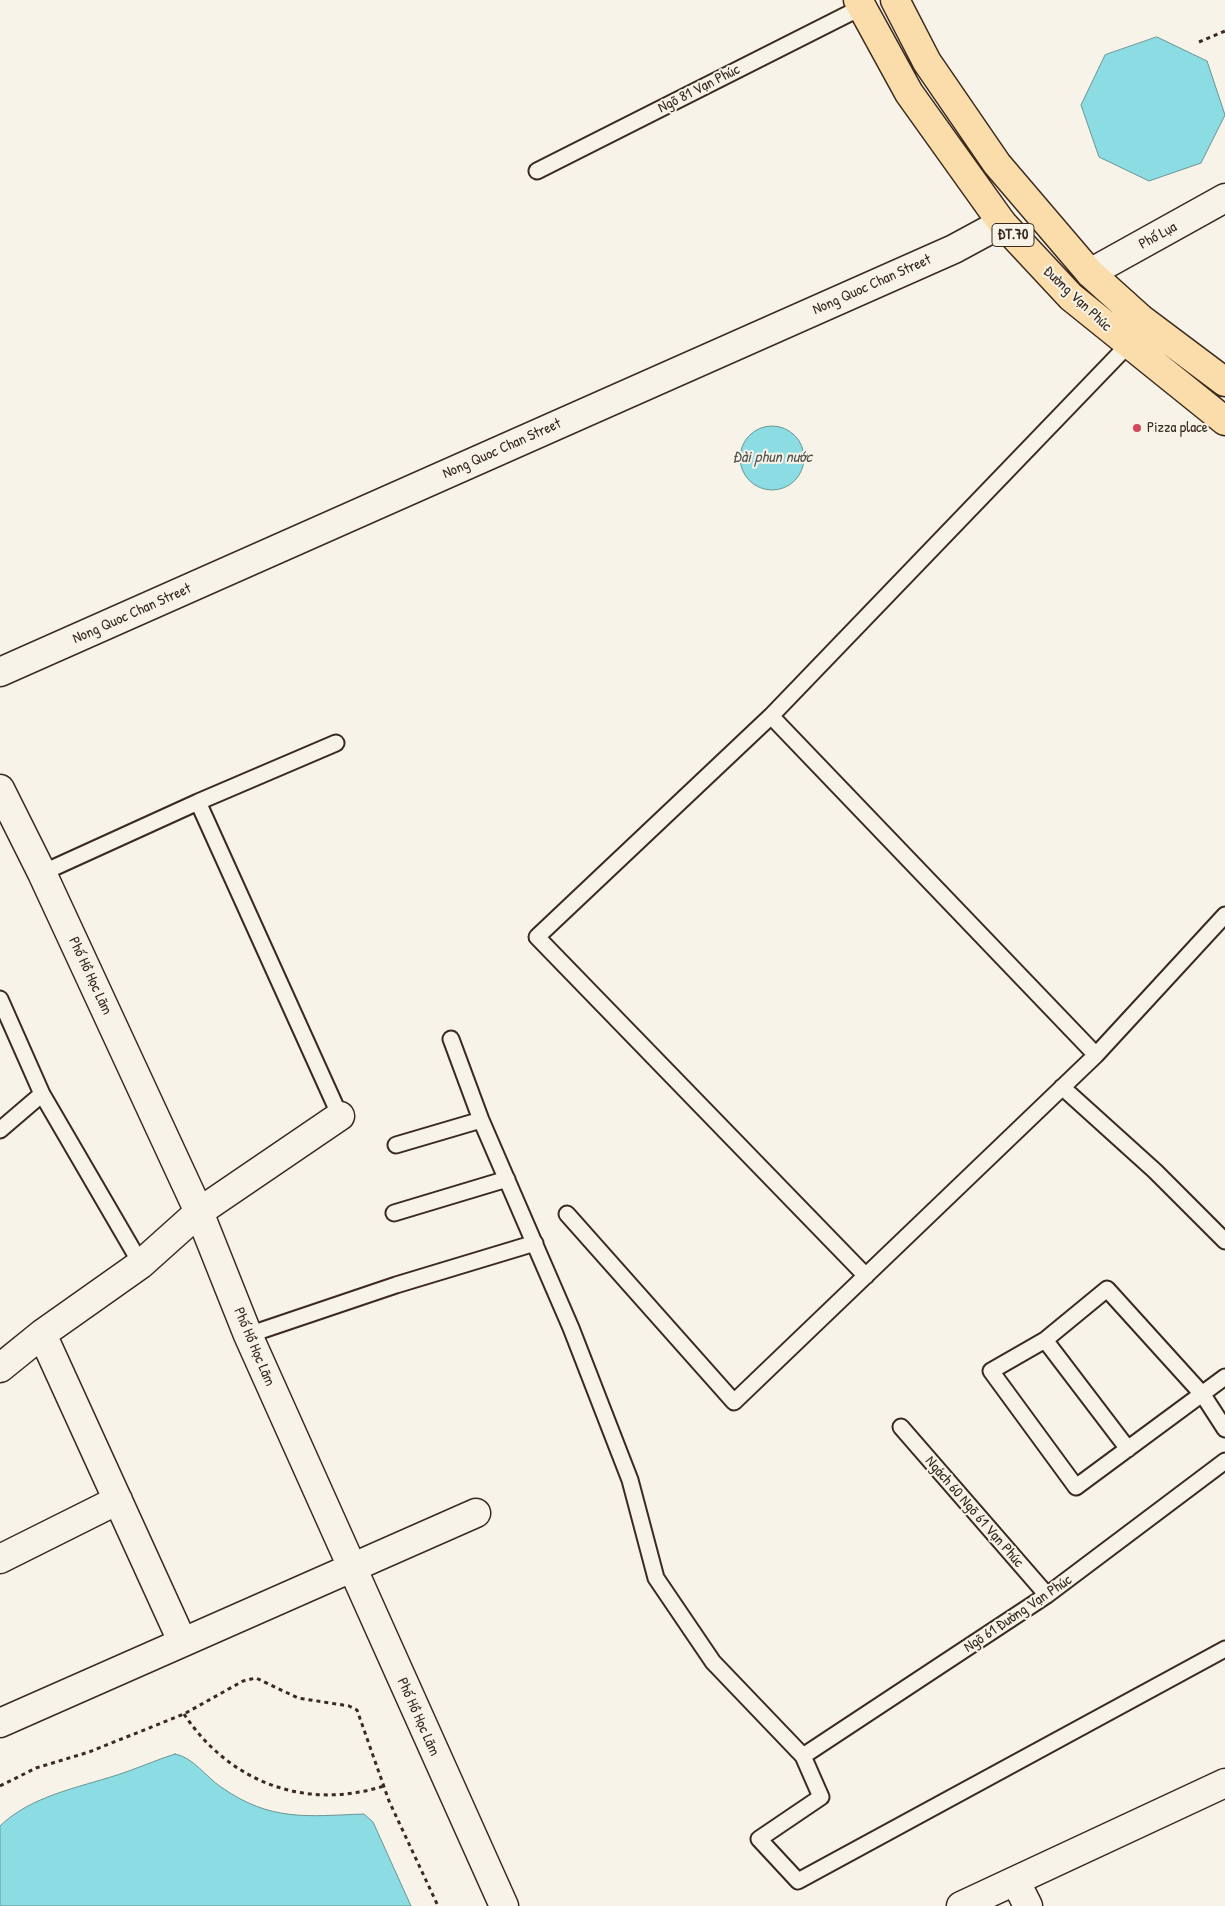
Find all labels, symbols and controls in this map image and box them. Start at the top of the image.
street label: Ngõ 81 Vạn Phúc [655,61,743,117]
street label: Phố Lụa [1136,218,1180,254]
road number: ĐT.70 [992,224,1034,246]
street label: Nong Quoc Chan Street [810,251,934,319]
street label: Đường Vạn Phúc [1039,263,1115,335]
street label: Nong Quoc Chan Street [440,415,564,483]
place label: Pizza place [1147,419,1208,437]
marker: Pizza place [1131,422,1143,434]
water label: Đài phun nước [732,448,812,468]
street label: Nong Quoc Chan Street [70,580,194,648]
street label: Phố Hồ Học Lãm [64,934,116,1018]
street label: Phố Hồ Học Lãm [229,1305,279,1389]
street label: Ngách 60 Ngõ 61 Vạn Phúc [921,1453,1027,1571]
street label: Ngõ 61 Đường Vạn Phúc [961,1571,1075,1657]
street label: Phố Hồ Học Lãm [393,1675,443,1759]

